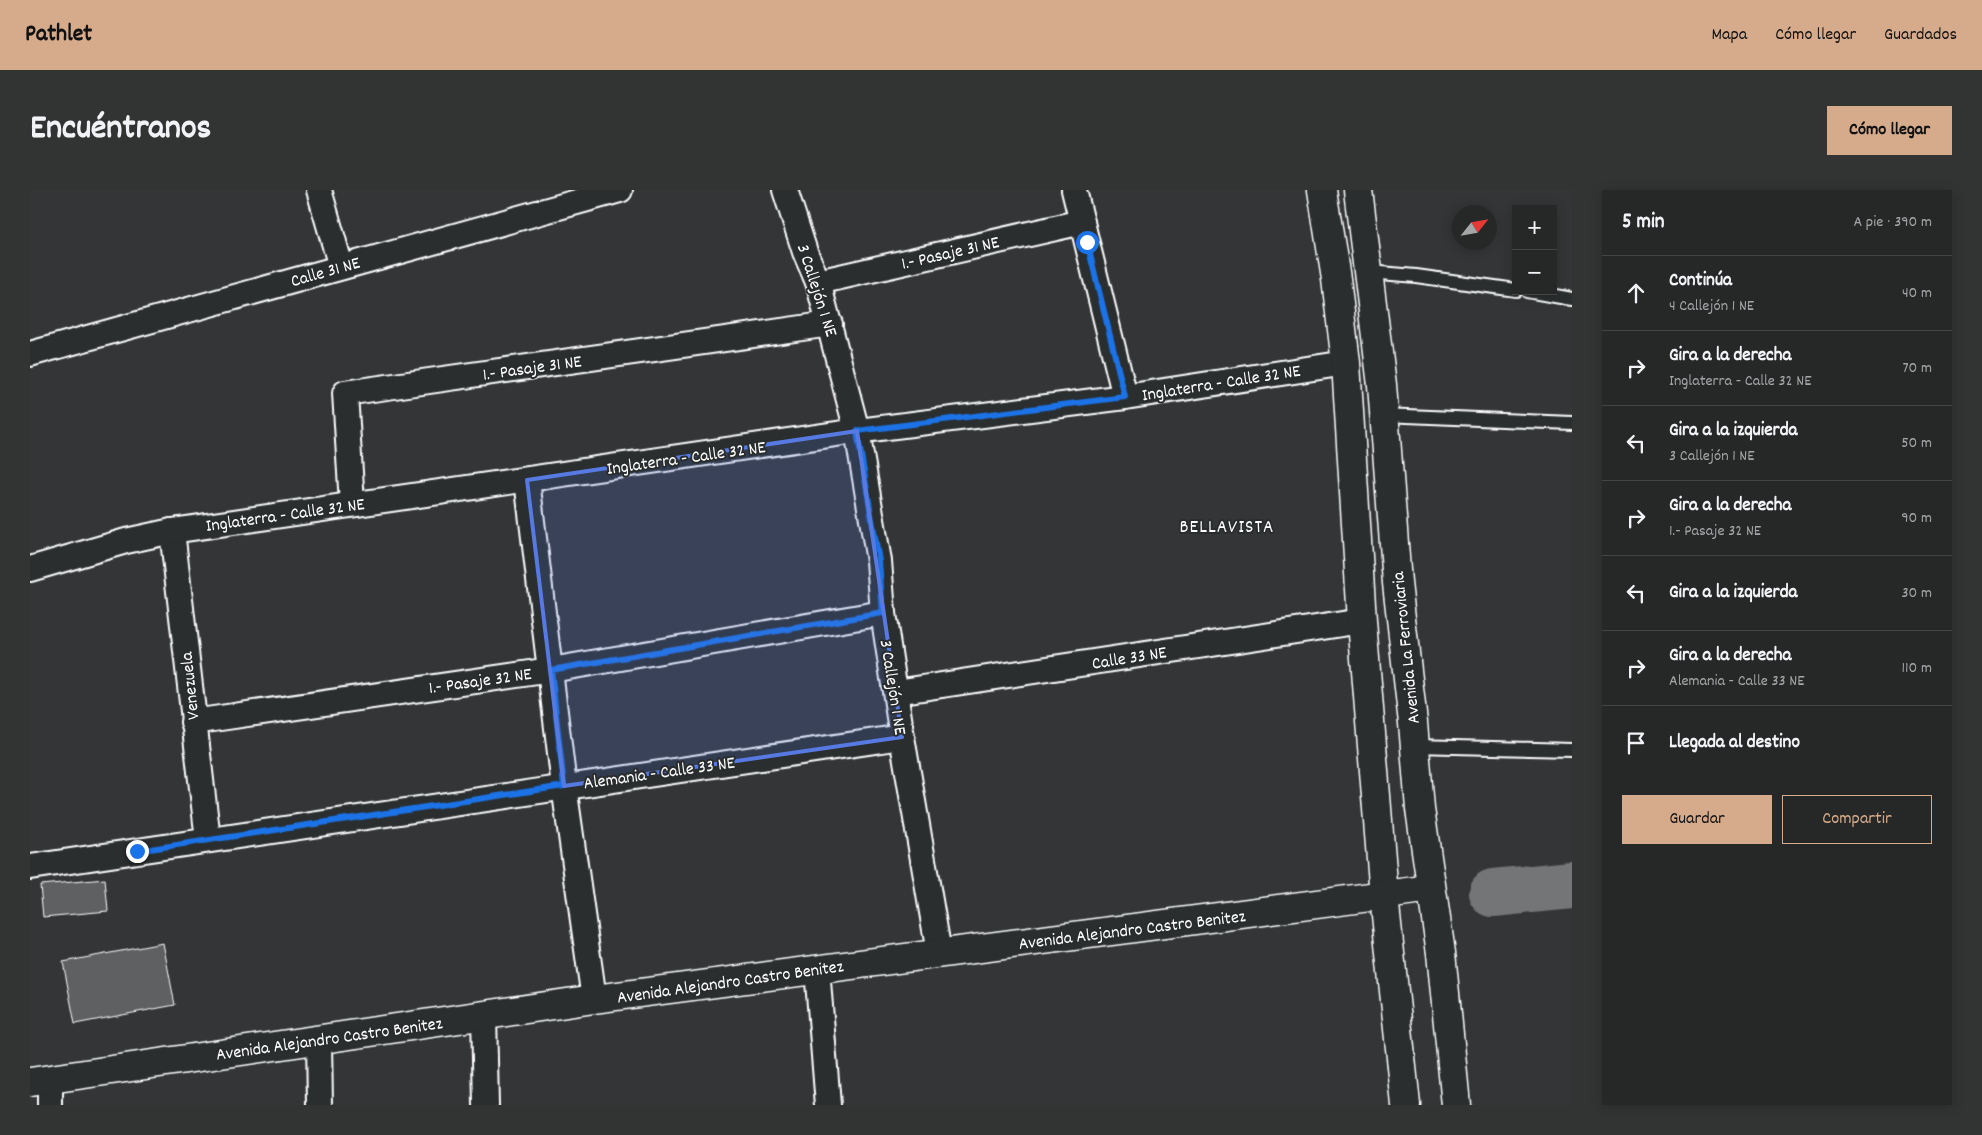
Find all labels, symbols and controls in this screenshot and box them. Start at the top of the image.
text: Pathlet [25,18,92,52]
text: Mapa [1711,23,1747,48]
text: Cómo llegar [1775,23,1856,48]
text: Guardados [1884,23,1957,48]
text: Encuéntranos [30,105,211,155]
button: Cómo llegar [1827,106,1952,155]
north arrow [1452,205,1497,250]
map controls [1512,205,1557,295]
button: + [1512,205,1557,250]
text: 5 min [1622,208,1665,238]
text: A pie · 390 m [1853,211,1932,234]
street label: 1.- Pasaje 31 NE [899,231,1002,278]
route start [1076,231,1099,254]
street label: 3 Callejón 1 NE [789,241,842,340]
button: − [1512,250,1557,295]
street label: Calle 31 NE [288,252,363,295]
text: Continúa [1669,268,1732,295]
icon: ahead [1622,279,1650,307]
text: 40 m [1902,282,1932,305]
text: 4 Callejón 1 NE [1669,295,1754,318]
text: Gira a la derecha [1669,343,1791,370]
street label: 1.- Pasaje 31 NE [481,350,583,389]
icon: right [1622,354,1650,382]
text: 70 m [1902,357,1932,380]
street label: Inglaterra - Calle 32 NE [1140,360,1302,409]
text: Inglaterra - Calle 32 NE [1669,370,1811,393]
text: Gira a la izquierda [1669,418,1797,445]
icon: left [1622,429,1650,457]
text: 50 m [1901,432,1932,455]
street label: Inglaterra - Calle 32 NE [605,436,767,483]
text: 3 Callejón 1 NE [1669,445,1755,468]
street label: Inglaterra - Calle 32 NE [204,493,366,540]
text: Gira a la derecha [1669,493,1791,520]
icon: right [1622,504,1650,532]
text: 90 m [1901,507,1932,530]
district label: BELLAVISTA [1180,515,1274,542]
text: 1.- Pasaje 32 NE [1669,520,1761,543]
street label: Avenida La Ferroviaria [1387,570,1428,725]
icon: left [1622,579,1650,607]
text: Gira a la izquierda [1669,580,1797,607]
text: 30 m [1902,582,1932,605]
street label: 3 Callejón 1 NE [872,638,911,737]
street label: Calle 33 NE [1090,641,1168,678]
text: Gira a la derecha [1669,643,1791,670]
street label: Venezuela [175,650,207,721]
icon: right [1622,654,1650,682]
text: 110 m [1902,657,1932,680]
street label: 1.- Pasaje 32 NE [427,663,533,702]
text: Alemania - Calle 33 NE [1669,670,1804,693]
icon: arrive [1622,729,1650,757]
text: Llegada al destino [1669,730,1800,757]
street label: Alemania - Calle 33 NE [582,751,737,797]
button: Guardar [1622,795,1772,844]
button: Compartir [1782,795,1932,844]
route end [126,840,149,863]
street label: Avenida Alejandro Castro Benitez [1017,905,1247,958]
street label: Avenida Alejandro Castro Benitez [615,955,845,1012]
street label: Avenida Alejandro Castro Benitez [214,1012,444,1069]

